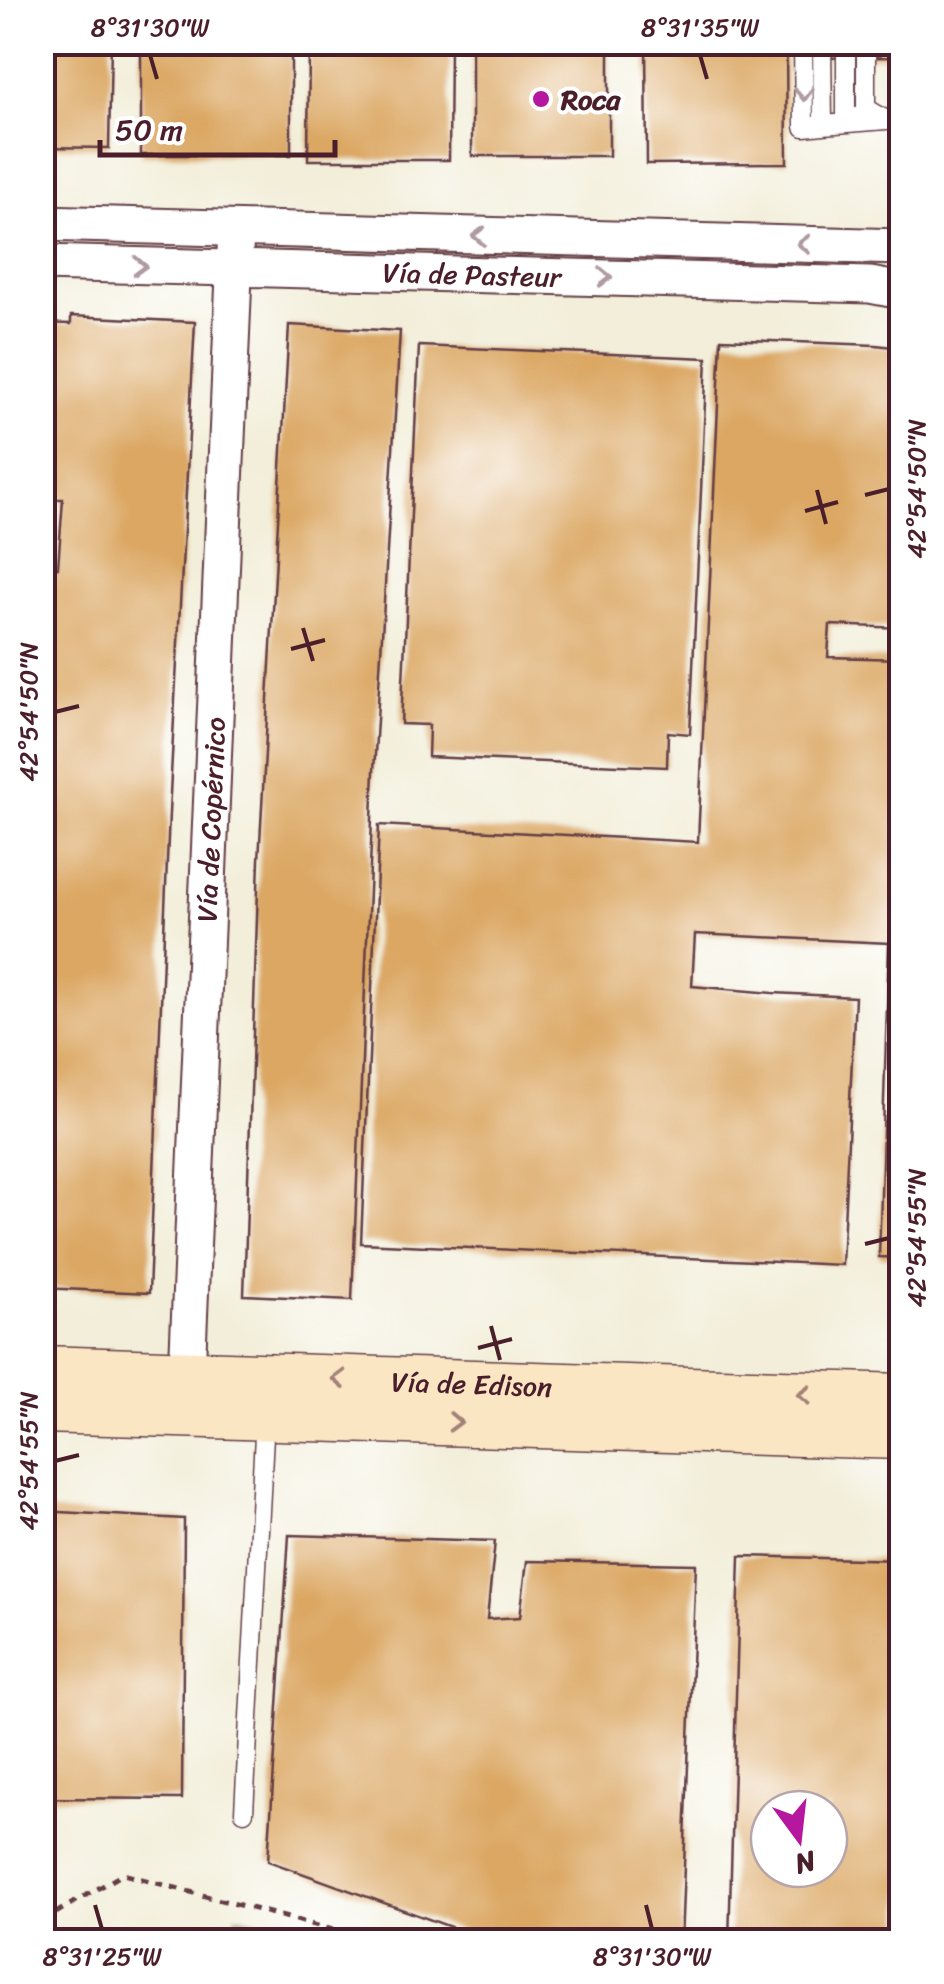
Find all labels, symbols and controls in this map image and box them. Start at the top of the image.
text: 8°31'30"W [91,5,210,50]
text: 8°31'35"W [641,5,760,50]
place label: Roca [560,75,621,124]
one-way arrow [793,86,815,102]
marker: Roca [530,88,552,110]
scale bar [100,95,335,157]
text: 50 m [115,103,183,157]
one-way arrow [471,225,487,246]
one-way arrow [796,233,812,255]
street label: Vía de Pasteur [382,248,563,301]
one-way arrow [132,255,148,276]
one-way arrow [597,267,613,288]
text: 42°54'50"N [894,418,939,559]
text: 42°54'50"N [6,641,51,782]
street label: Vía de Copérnico [182,716,240,923]
text: 42°54'55"N [894,1168,939,1308]
street label: Vía de Edison [391,1357,553,1411]
one-way arrow [331,1368,347,1389]
one-way arrow [796,1384,812,1405]
text: 42°54'55"N [6,1391,51,1531]
one-way arrow [447,1411,463,1432]
north arrow [749,1789,849,1889]
text: N [789,1836,822,1889]
text: 8°31'25"W [43,1934,162,1979]
text: 8°31'30"W [593,1934,712,1979]

